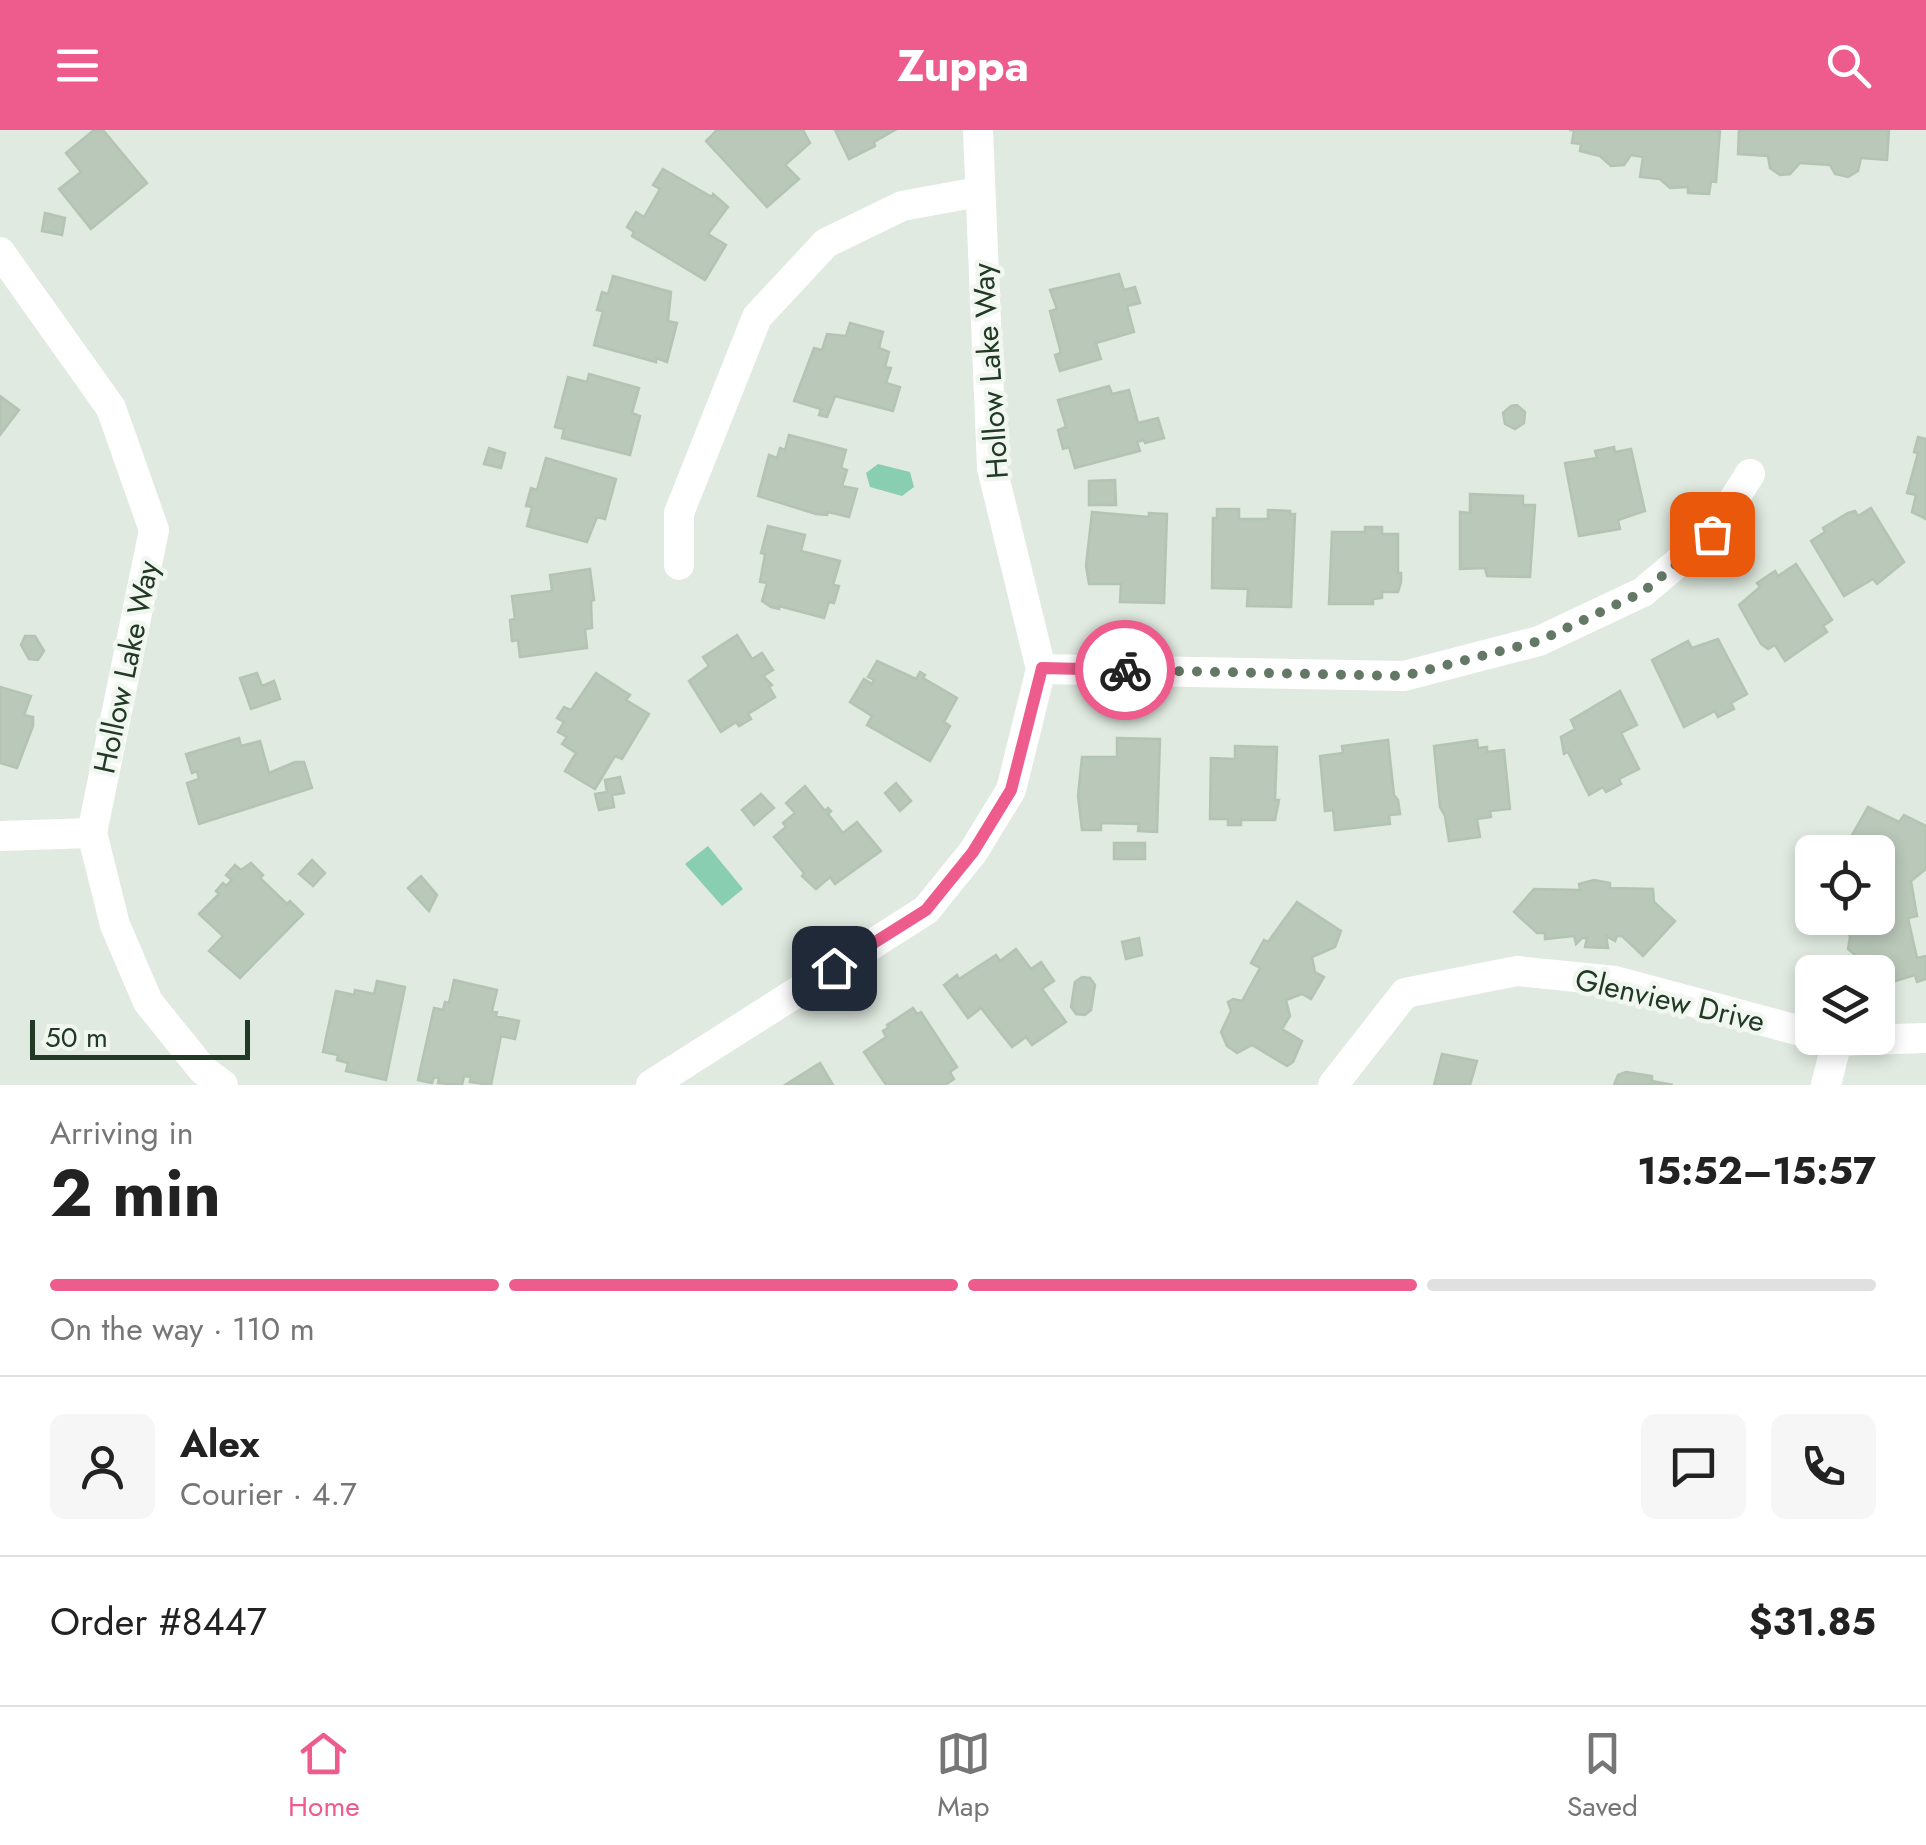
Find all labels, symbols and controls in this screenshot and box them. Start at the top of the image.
text: Zuppa [897,33,1029,98]
icon: menu [50,38,105,93]
icon: search [1821,38,1876,93]
street label: Hollow Lake Way [961,261,1019,480]
pin [1670,492,1755,577]
icon: bag [1685,507,1740,562]
street label: Hollow Lake Way [82,556,170,777]
courier [1075,620,1175,720]
icon: bike [1098,643,1153,698]
map controls [1795,835,1895,1055]
button: locate [1795,835,1895,935]
pin [792,926,877,1011]
icon: home [807,941,862,996]
button: layers [1795,955,1895,1055]
street label: Glenview Drive [1571,957,1769,1043]
scale bar [30,1015,250,1060]
text: 50 m [45,1017,108,1058]
text: Arriving in [50,1110,194,1156]
text: 15:52–15:57 [1637,1143,1876,1198]
text: 2 min [50,1146,221,1240]
text: On the way · 110 m [50,1306,315,1352]
button: person [50,1414,155,1519]
button: chat [1641,1414,1746,1519]
button: phone [1771,1414,1876,1519]
text: Alex [180,1416,260,1471]
text: Courier · 4.7 [180,1471,357,1517]
text: Order #8447 [50,1594,267,1649]
text: $31.85 [1749,1594,1876,1649]
tab: Home [288,1726,360,1827]
tab: Map [936,1726,991,1827]
tab: Saved [1567,1726,1638,1827]

